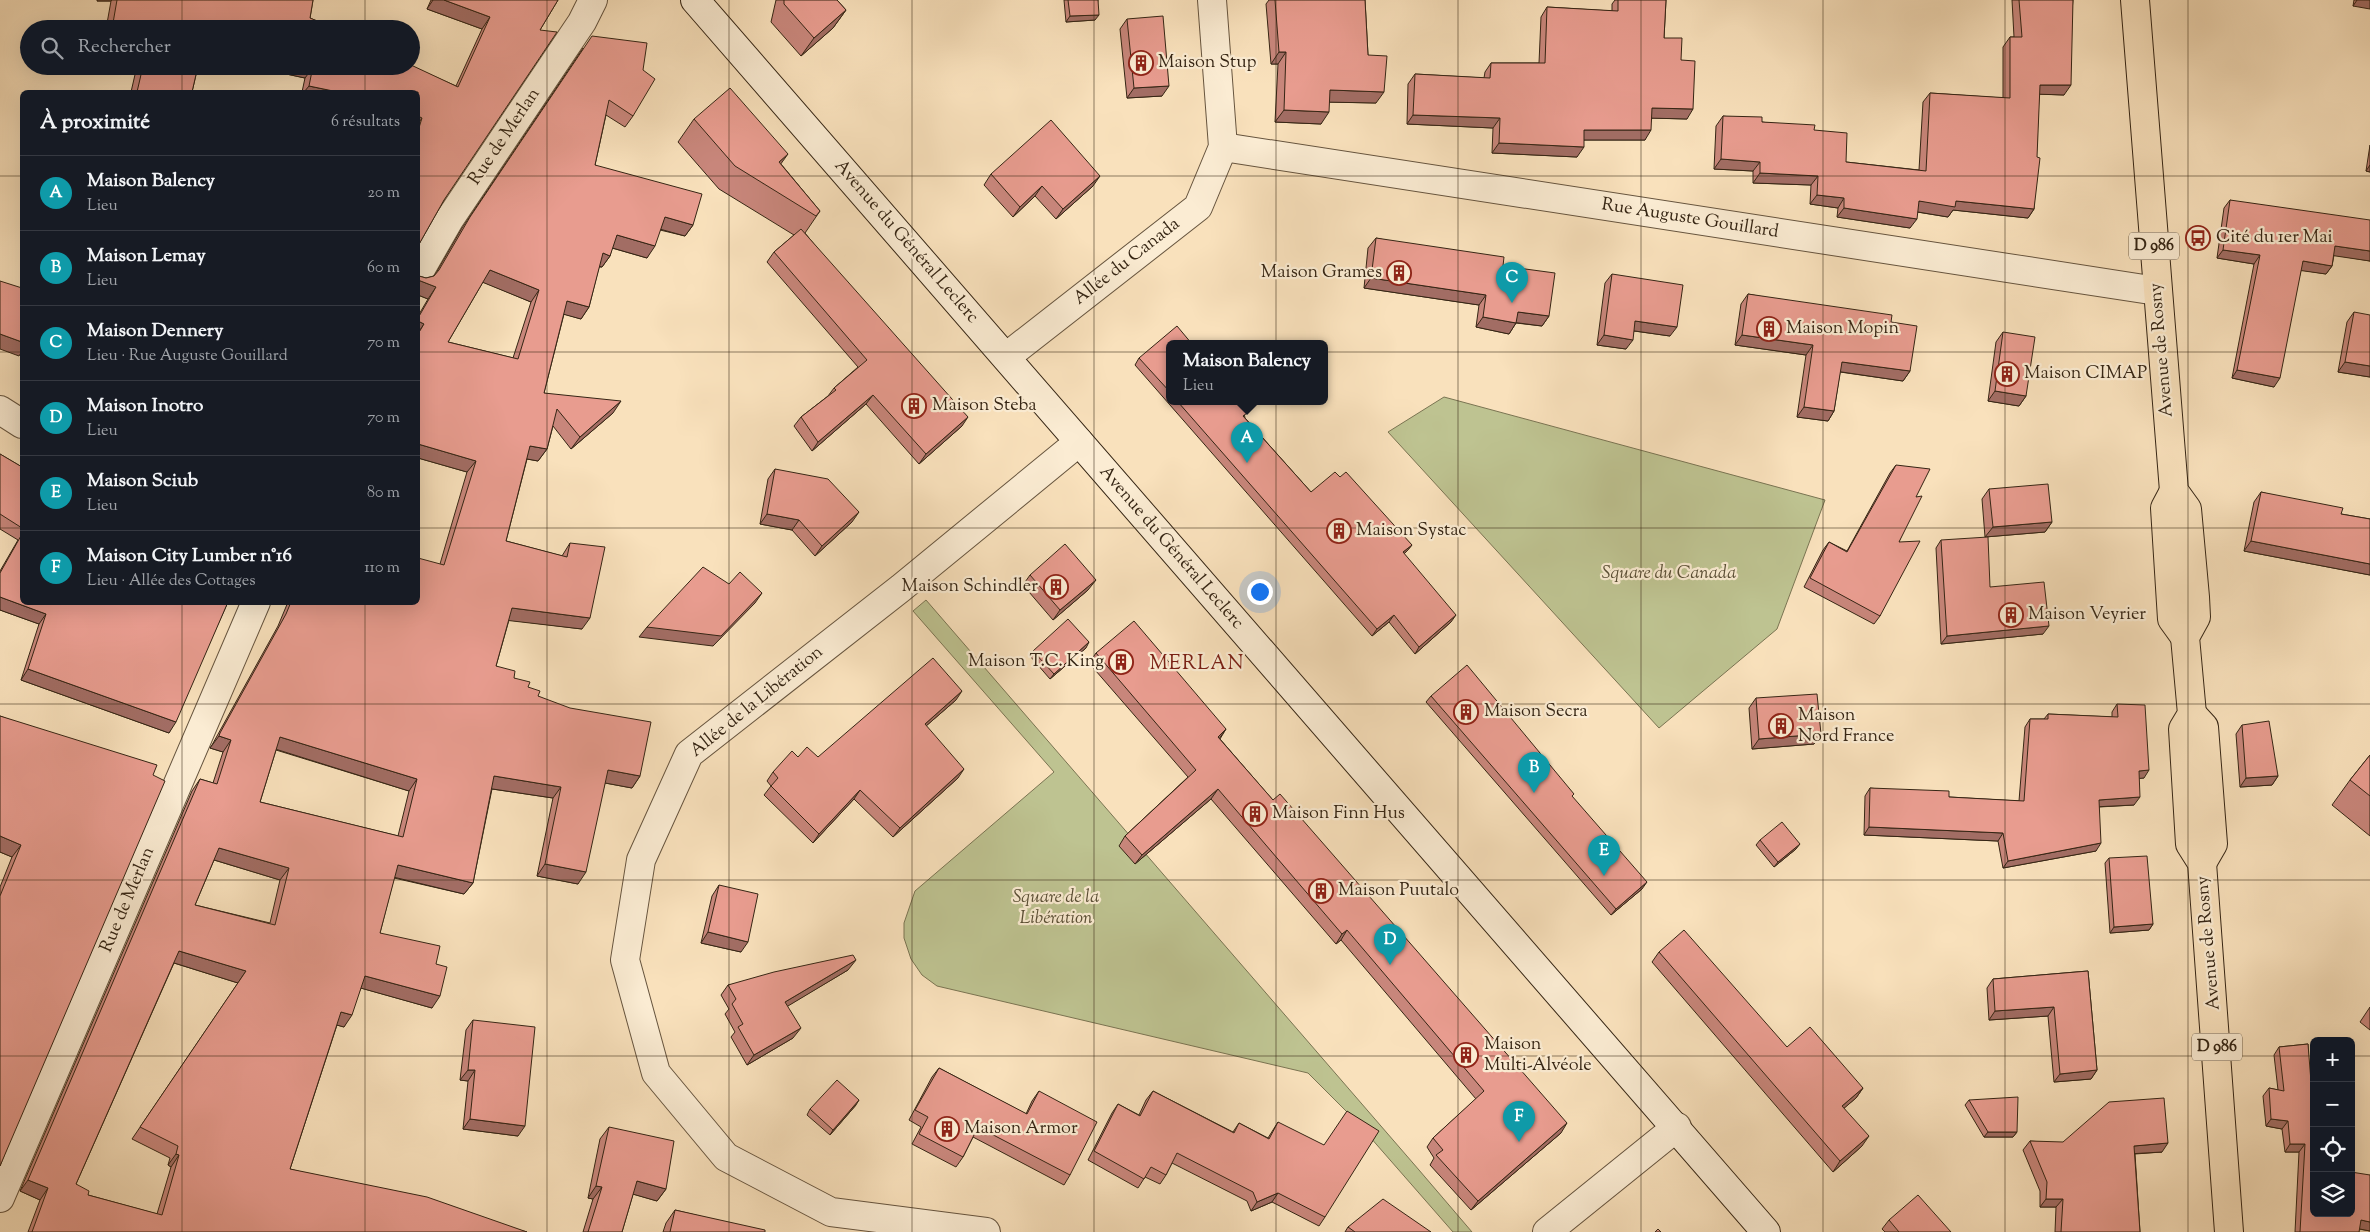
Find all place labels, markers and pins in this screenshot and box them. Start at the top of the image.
building icon: Maison Stup [1128,50,1154,76]
place label: Maison Stup [1158,50,1257,76]
bus stop icon: Cité du 1er Mai [2185,225,2211,251]
place label: Cité du 1er Mai [2216,225,2333,251]
place label: Maison Grames [1261,260,1382,286]
building icon: Maison Grames [1386,260,1412,286]
pin: C [1496,262,1528,303]
building icon: Maison Mopin [1756,316,1782,342]
place label: Maison Mopin [1786,316,1899,342]
building icon: Maison CIMAP [1994,361,2020,387]
place label: Maison CIMAP [2024,361,2147,387]
building icon: Maison Steba [901,393,927,419]
place label: Maison Steba [932,393,1037,419]
pin: A [1231,422,1263,463]
building icon: Maison Systac [1326,518,1352,544]
place label: Maison Systac [1356,518,1466,544]
place label: Maison Schindler [902,574,1038,600]
building icon: Maison Schindler [1043,574,1069,600]
building icon: Maison Veyrier [1998,602,2024,628]
place label: Maison Veyrier [2028,602,2146,628]
place label: Maison T.C. King [968,649,1104,675]
building icon: Maison T.C. King [1108,649,1134,675]
building icon: Maison Secra [1453,699,1479,725]
place label: Maison Secra [1484,699,1588,725]
place label: Maison Nord France [1798,703,1894,750]
building icon: Maison Nord France [1768,713,1794,739]
pin: B [1518,752,1550,793]
building icon: Maison Finn Hus [1242,801,1268,827]
place label: Maison Finn Hus [1272,801,1405,827]
pin: E [1588,835,1620,876]
building icon: Maison Puutalo [1308,878,1334,904]
place label: Maison Puutalo [1338,878,1459,904]
pin: D [1374,924,1406,965]
place label: Maison Multi-Alvéole [1484,1032,1592,1079]
building icon: Maison Multi-Alvéole [1453,1042,1479,1068]
pin: F [1503,1101,1535,1142]
building icon: Maison Armor [934,1116,960,1142]
place label: Maison Armor [964,1116,1078,1142]

